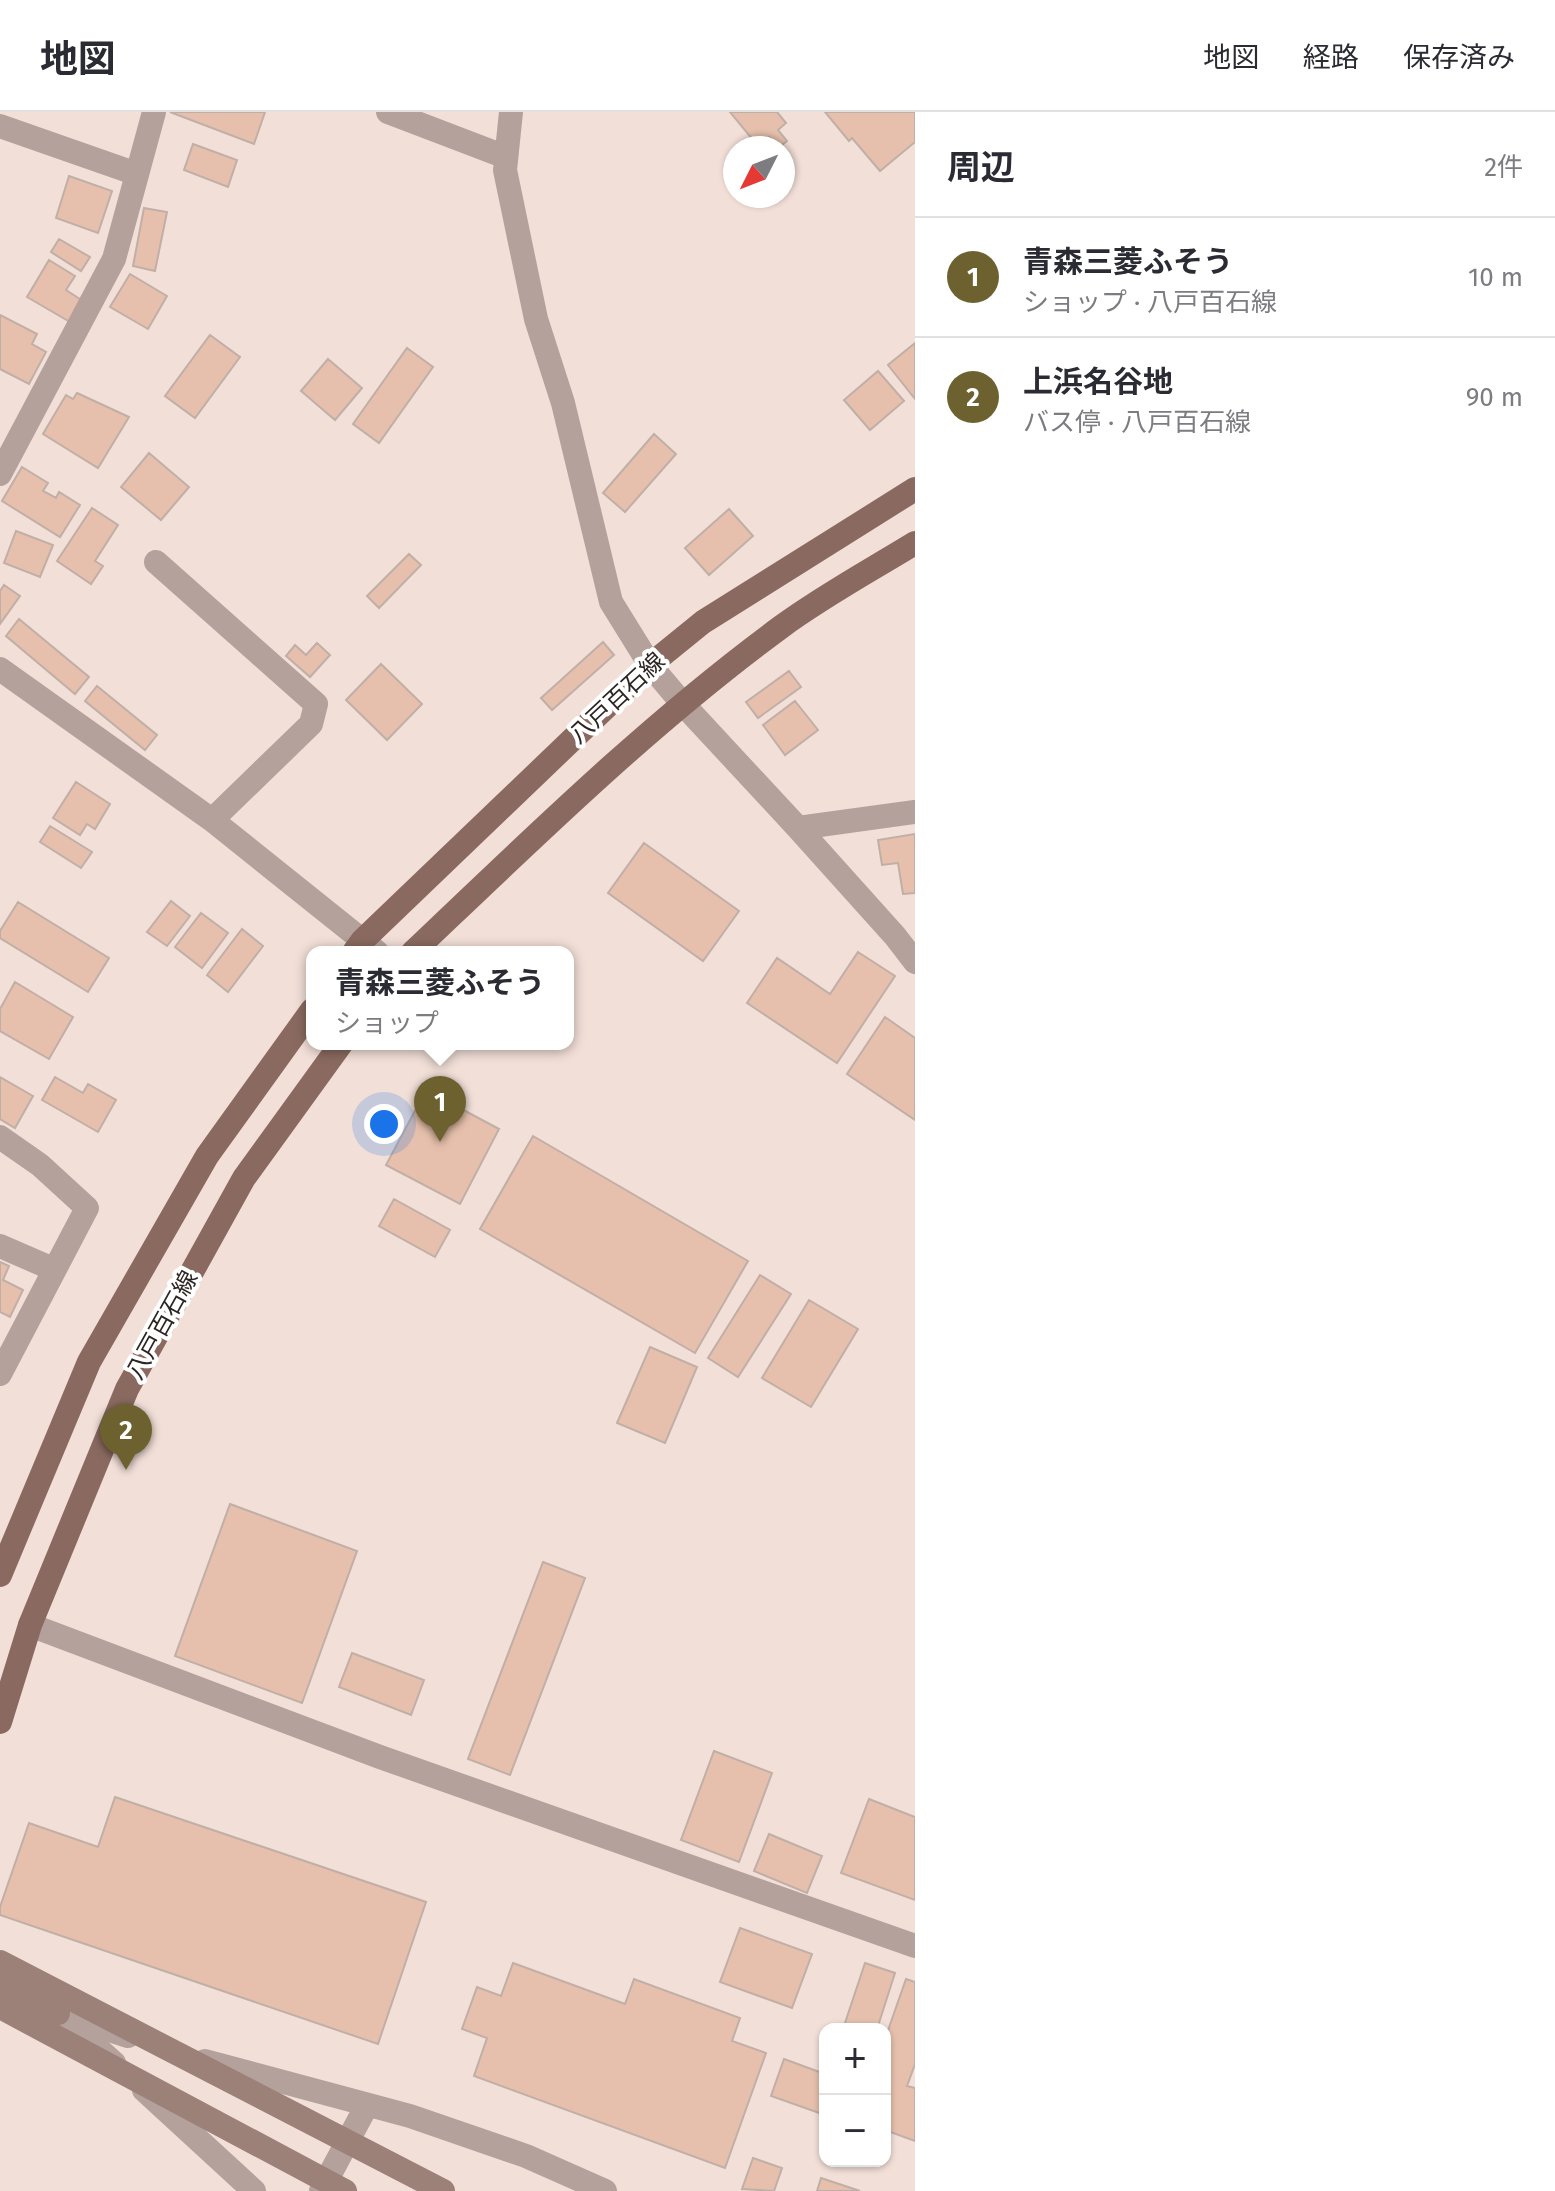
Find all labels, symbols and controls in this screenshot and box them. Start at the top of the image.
text: 地図 [40,36,116,82]
text: 地図 [1203,41,1259,74]
text: 経路 [1303,41,1359,74]
text: 保存済み [1403,41,1515,74]
north arrow [723,136,795,208]
text: 周辺 [947,147,1015,188]
text: 2件 [1484,152,1523,183]
text: 青森三菱ふそう [1023,244,1233,280]
text: 1 [967,262,979,293]
text: 10 m [1468,262,1523,293]
text: ショップ · 八戸百石線 [1023,287,1277,318]
text: 上浜名谷地 [1023,364,1173,400]
text: 2 [966,382,980,413]
text: 90 m [1466,382,1523,413]
text: バス停 · 八戸百石線 [1023,407,1251,438]
street label: 八戸百石線 [564,647,670,749]
popup [306,946,574,1050]
text: 青森三菱ふそう [335,965,545,1001]
text: ショップ [335,1008,439,1039]
pin: 1 [414,1076,466,1142]
your location [364,1104,404,1144]
street label: 八戸百石線 [121,1266,203,1384]
pin: 2 [100,1404,152,1470]
map controls [819,2023,891,2167]
button: + [819,2023,891,2095]
button: − [819,2095,891,2167]

